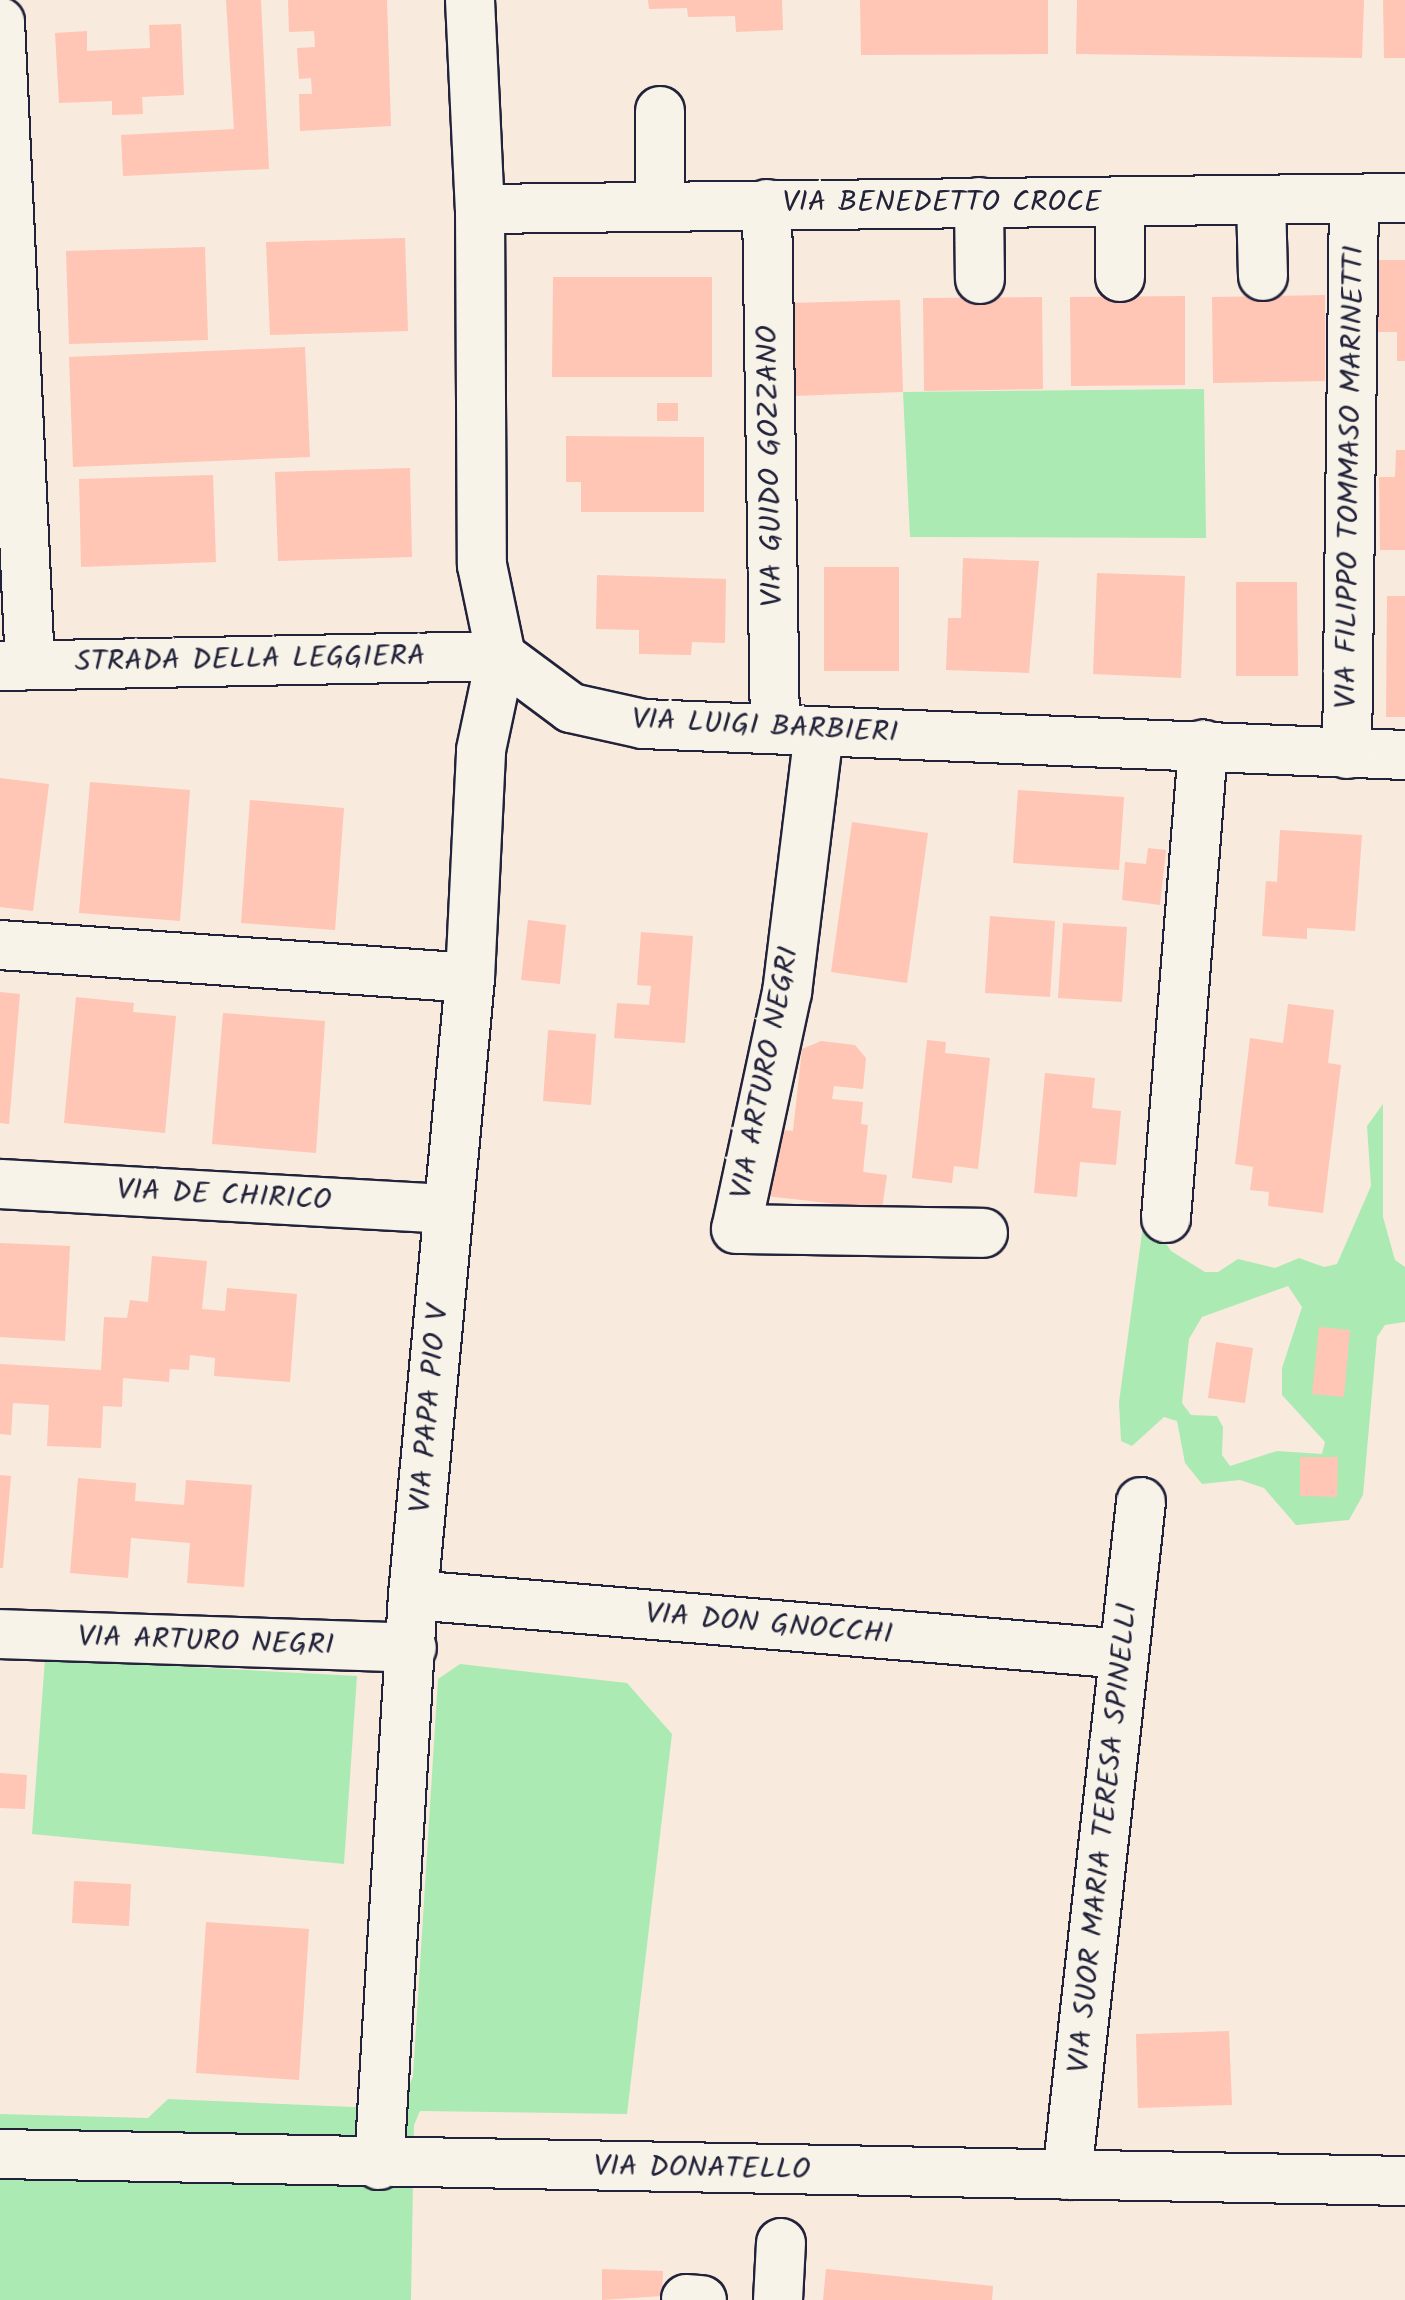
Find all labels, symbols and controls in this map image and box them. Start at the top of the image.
street label: VIA BENEDETTO CROCE [783,185,1101,221]
street label: VIA FILIPPO TOMMASO MARINETTI [1329,245,1373,709]
street label: VIA GUIDO GOZZANO [751,325,791,607]
street label: STRADA DELLA LEGGIERA [74,639,426,681]
street label: VIA LUIGI BARBIERI [631,702,899,752]
street label: VIA ARTURO NEGRI [724,944,808,1202]
street label: VIA DE CHIRICO [116,1172,332,1220]
street label: VIA PAPA PIO V [403,1304,457,1514]
street label: VIA DON GNOCCHI [644,1596,894,1654]
street label: VIA SUOR MARIA TERESA SPINELLI [1061,1601,1147,2075]
street label: VIA ARTURO NEGRI [77,1620,335,1664]
street label: VIA DONATELLO [593,2149,811,2189]

